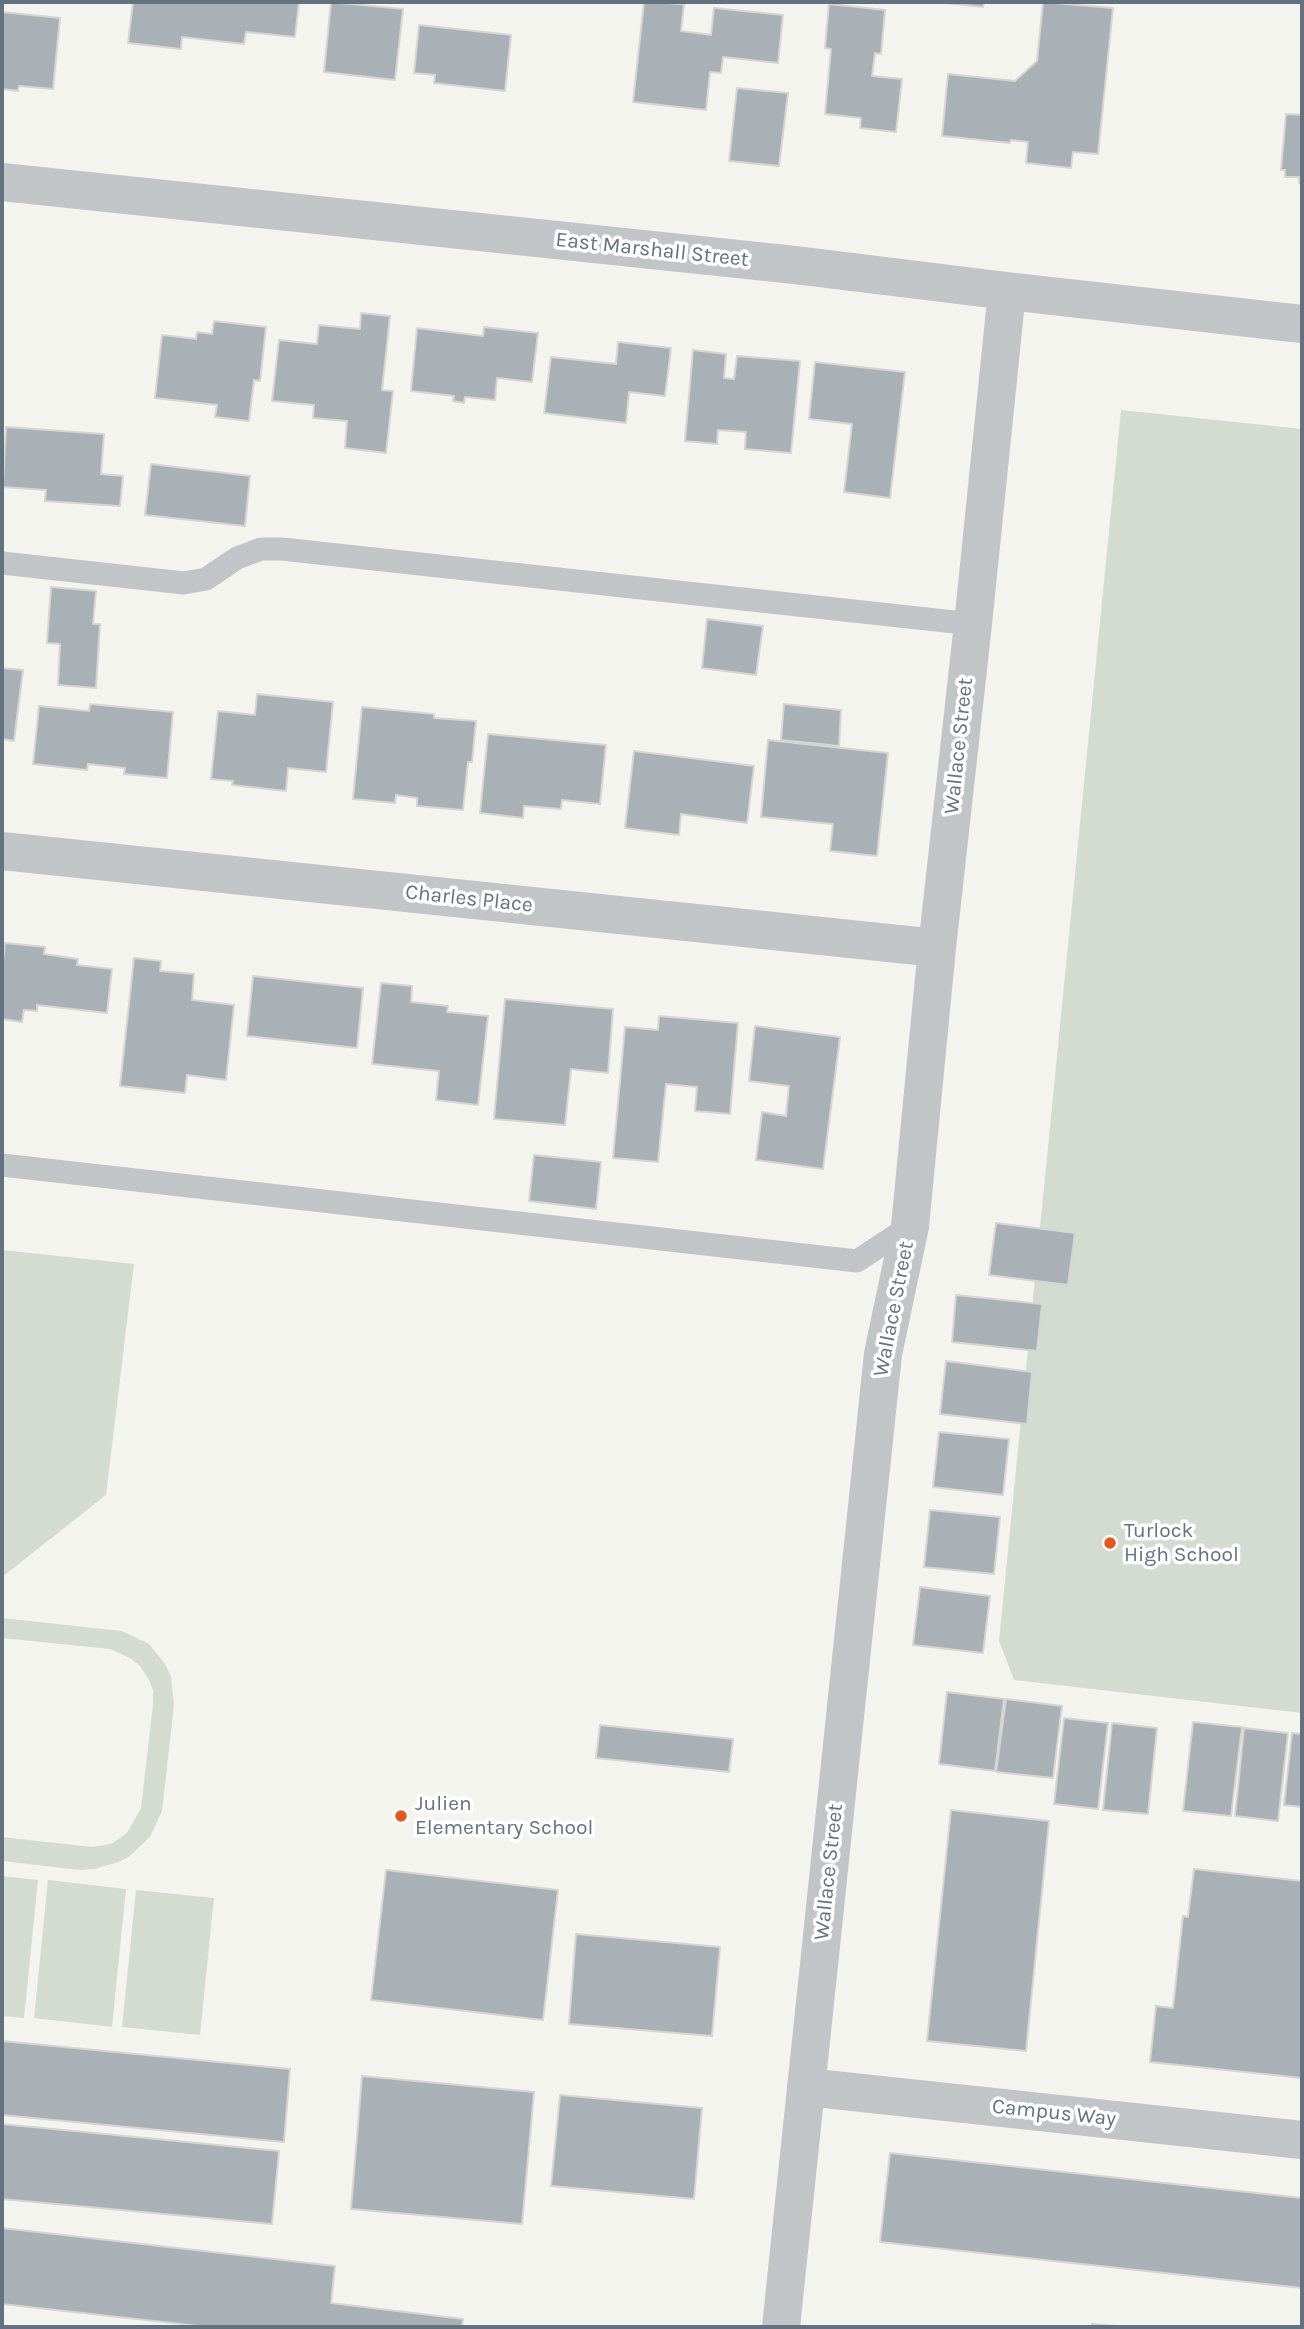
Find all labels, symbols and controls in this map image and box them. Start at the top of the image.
street label: East Marshall Street [554,227,750,273]
street label: Wallace Street [939,676,979,816]
street label: Charles Place [404,880,534,918]
street label: Wallace Street [869,1239,919,1379]
place label: Turlock High School [1124,1518,1239,1568]
marker: Turlock High School [1102,1535,1118,1551]
place label: Julien Elementary School [415,1791,593,1841]
street label: Wallace Street [809,1802,849,1942]
marker: Julien Elementary School [393,1808,409,1824]
street label: Campus Way [991,2094,1117,2132]

